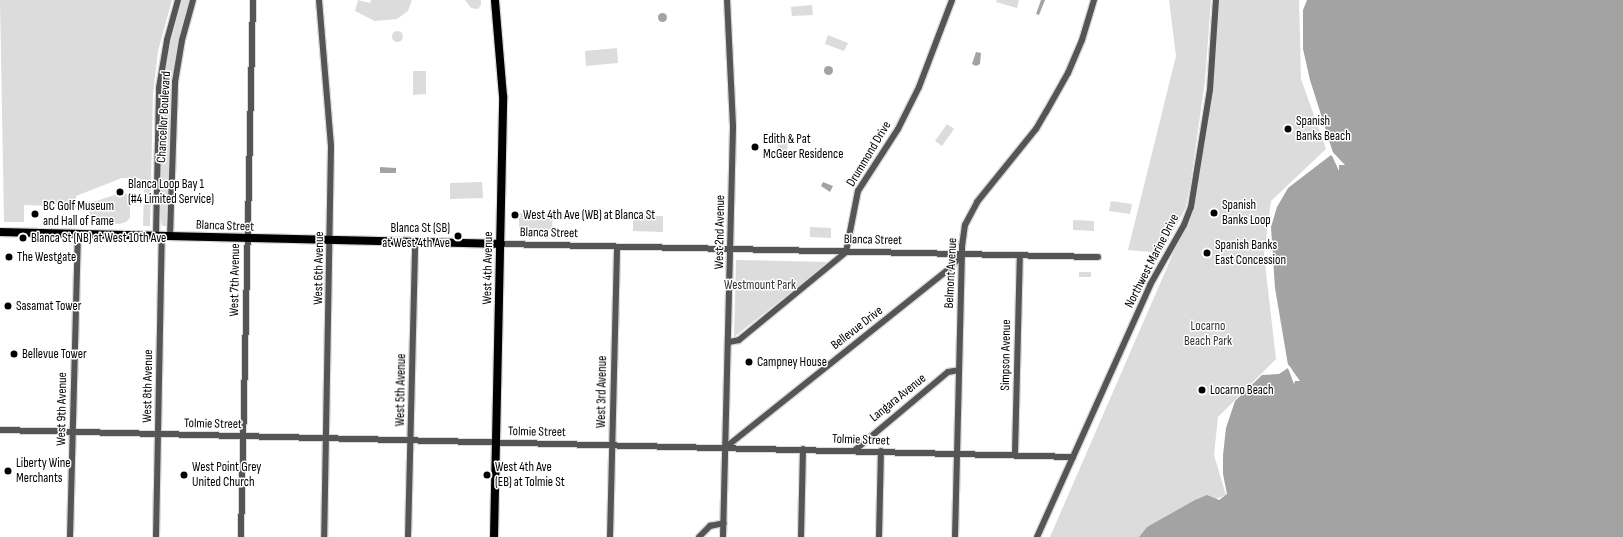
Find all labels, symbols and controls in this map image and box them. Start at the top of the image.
street label: Chancellor Boulevard [154,71,174,163]
place label: Spanish Banks Beach [1296,114,1351,145]
street label: Drummond Drive [843,119,895,189]
marker: Spanish Banks Beach [1283,124,1293,134]
place label: Edith & Pat McGeer Residence [763,132,843,163]
marker: Edith & Pat McGeer Residence [750,142,760,152]
place label: Blanca Loop Bay 1 (#4 Limited Service) [128,177,214,208]
marker: Blanca Loop Bay 1 (#4 Limited Service) [115,187,125,197]
street label: West 2nd Avenue [712,195,728,269]
place label: Spanish Banks Loop [1222,198,1271,229]
place label: BC Golf Museum and Hall of Fame [43,199,114,230]
place label: West 4th Ave (WB) at Blanca St [523,207,655,223]
marker: Spanish Banks Loop [1209,208,1219,218]
marker: BC Golf Museum and Hall of Fame [30,209,40,219]
marker: West 4th Ave (WB) at Blanca St [510,210,520,220]
street label: Northwest Marine Drive [1122,212,1182,310]
street label: Blanca Street [196,217,254,235]
place label: Blanca St (SB) at West 4th Ave [382,221,450,252]
street label: Blanca Street [520,225,578,241]
place label: Blanca St (NB) at West 10th Ave [31,230,166,246]
street label: West 6th Avenue [311,231,327,305]
marker: Blanca St (SB) at West 4th Ave [453,231,463,241]
street label: West 4th Avenue [480,231,496,305]
street label: Blanca Street [844,232,902,248]
marker: Blanca St (NB) at West 10th Ave [18,233,28,243]
street label: Belmont Avenue [941,237,961,309]
place label: Spanish Banks East Concession [1215,238,1286,269]
street label: West 7th Avenue [227,243,243,317]
marker: Spanish Banks East Concession [1202,248,1212,258]
place label: The Westgate [17,249,76,265]
marker: The Westgate [4,252,14,262]
park label: Westmount Park [724,277,796,293]
place label: Sasamat Tower [16,298,82,314]
marker: Sasamat Tower [3,301,13,311]
street label: Bellevue Drive [828,303,886,353]
street label: Simpson Avenue [998,319,1014,391]
park label: Locarno Beach Park [1184,319,1232,350]
place label: Bellevue Tower [22,346,87,362]
marker: Bellevue Tower [9,349,19,359]
street label: West 8th Avenue [140,349,156,423]
street label: West 5th Avenue [393,353,409,427]
place label: Campney House [757,354,827,370]
street label: West 3rd Avenue [594,356,610,428]
marker: Campney House [744,357,754,367]
street label: Langara Avenue [867,371,929,425]
street label: West 9th Avenue [54,372,70,446]
place label: Locarno Beach [1210,382,1274,398]
marker: Locarno Beach [1197,385,1207,395]
street label: Tolmie Street [184,416,242,432]
street label: Tolmie Street [508,424,566,440]
street label: Tolmie Street [832,431,890,449]
place label: Liberty Wine Merchants [16,456,70,487]
place label: West Point Grey United Church [192,460,261,491]
place label: West 4th Ave (EB) at Tolmie St [495,460,565,491]
marker: Liberty Wine Merchants [3,466,13,476]
marker: West Point Grey United Church [179,470,189,480]
marker: West 4th Ave (EB) at Tolmie St [482,470,492,480]

